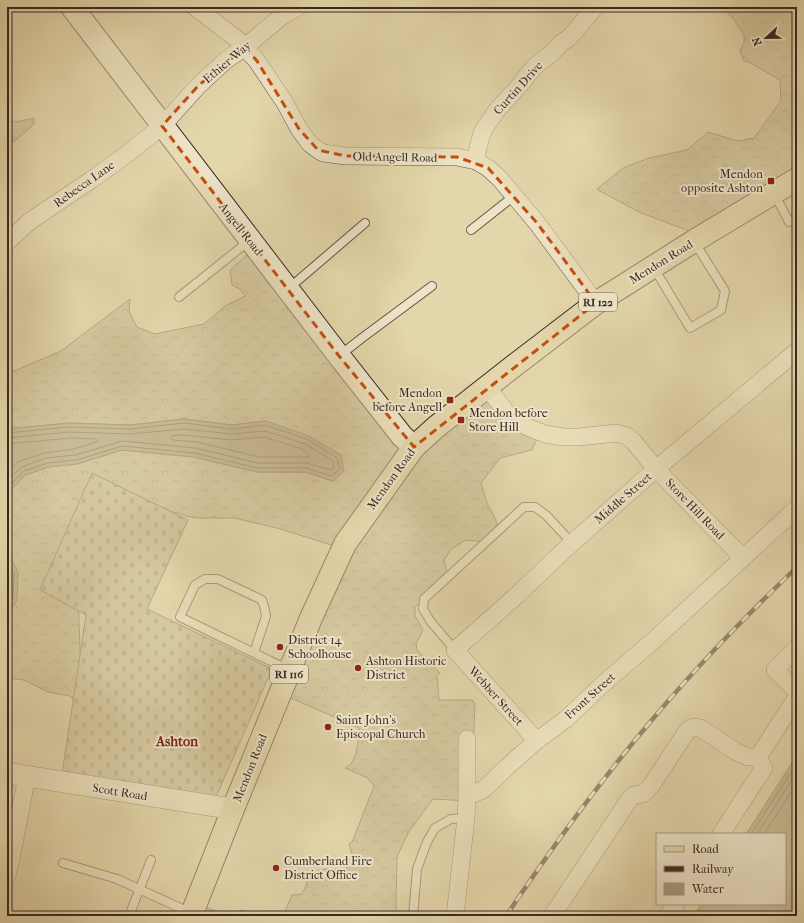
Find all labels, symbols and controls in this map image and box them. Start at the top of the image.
north arrow [746,18,786,58]
text: N [749,35,765,48]
street label: Ethier Way [200,38,254,86]
street label: Curtin Drive [490,58,546,117]
street label: Old Angell Road [352,149,438,165]
street label: Rebecca Lane [51,158,117,210]
place label: Mendon opposite Ashton [681,167,763,195]
marker: Mendon opposite Ashton [766,176,776,186]
street label: Angell Road [215,199,266,258]
street label: Mendon Road [627,237,696,287]
road number: RI 122 [579,293,617,311]
place label: Mendon before Angell [372,386,443,414]
marker: Mendon before Angell [445,395,455,405]
place label: Mendon before Store Hill [469,406,548,434]
marker: Mendon before Store Hill [456,415,466,425]
street label: Mendon Road [364,445,418,512]
street label: Middle Street [592,469,655,527]
street label: Store Hill Road [663,476,728,543]
place label: District 14 Schoolhouse [288,633,351,661]
marker: District 14 Schoolhouse [275,642,285,652]
place label: Ashton Historic District [365,654,446,682]
marker: Ashton Historic District [353,663,363,673]
street label: Webber Street [465,663,527,729]
road number: RI 116 [270,665,308,683]
street label: Front Street [562,669,619,722]
place label: Saint John's Episcopal Church [336,713,426,741]
marker: Saint John's Episcopal Church [323,722,333,732]
street label: Mendon Road [230,731,270,804]
district label: Ashton [155,733,199,750]
street label: Scott Road [92,781,149,803]
legend [656,833,786,905]
text: Road [692,842,719,856]
place label: Cumberland Fire District Office [284,854,372,882]
text: Railway [692,862,734,876]
marker: Cumberland Fire District Office [271,863,281,873]
text: Water [691,882,725,896]

